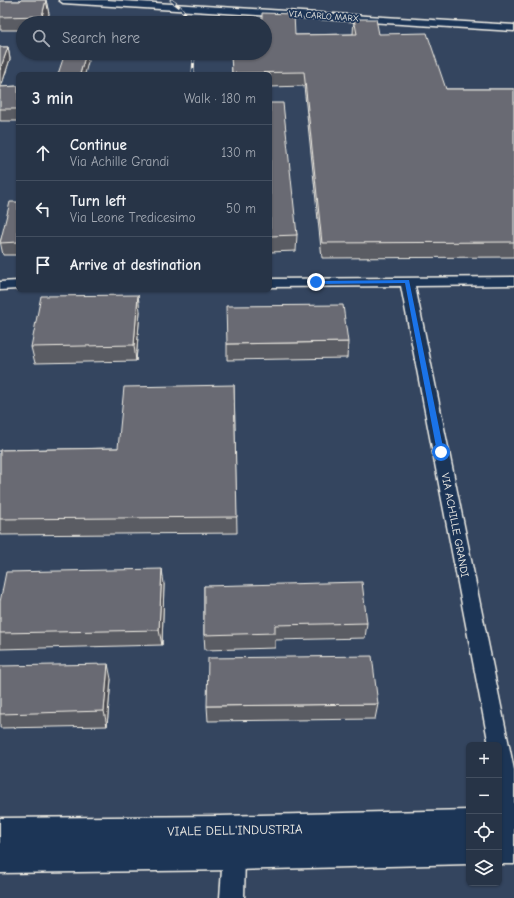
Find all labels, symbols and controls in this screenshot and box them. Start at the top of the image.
street label: VIA CARLO MARX [289,9,359,23]
search box [16,16,272,60]
icon: search [30,27,52,49]
text: Search here [62,29,140,47]
text: 3 min [32,89,73,108]
text: Walk · 180 m [184,91,256,106]
text: Continue [70,136,127,154]
icon: ahead [32,142,54,164]
text: 130 m [221,145,256,160]
text: Via Achille Grandi [70,154,169,169]
text: Turn left [70,192,126,210]
icon: left [32,198,54,220]
text: 50 m [226,201,256,216]
text: Via Leone Tredicesimo [70,210,196,225]
icon: arrive [32,254,54,276]
text: Arrive at destination [70,256,201,274]
route end [307,273,325,291]
route start [432,443,450,461]
street label: VIA ACHILLE GRANDI [439,472,471,578]
map controls [466,742,502,886]
button: + [466,742,502,778]
button: − [466,778,502,814]
button: locate [466,814,502,850]
street label: VIALE DELL'INDUSTRIA [167,821,303,839]
button: layers [466,850,502,886]

